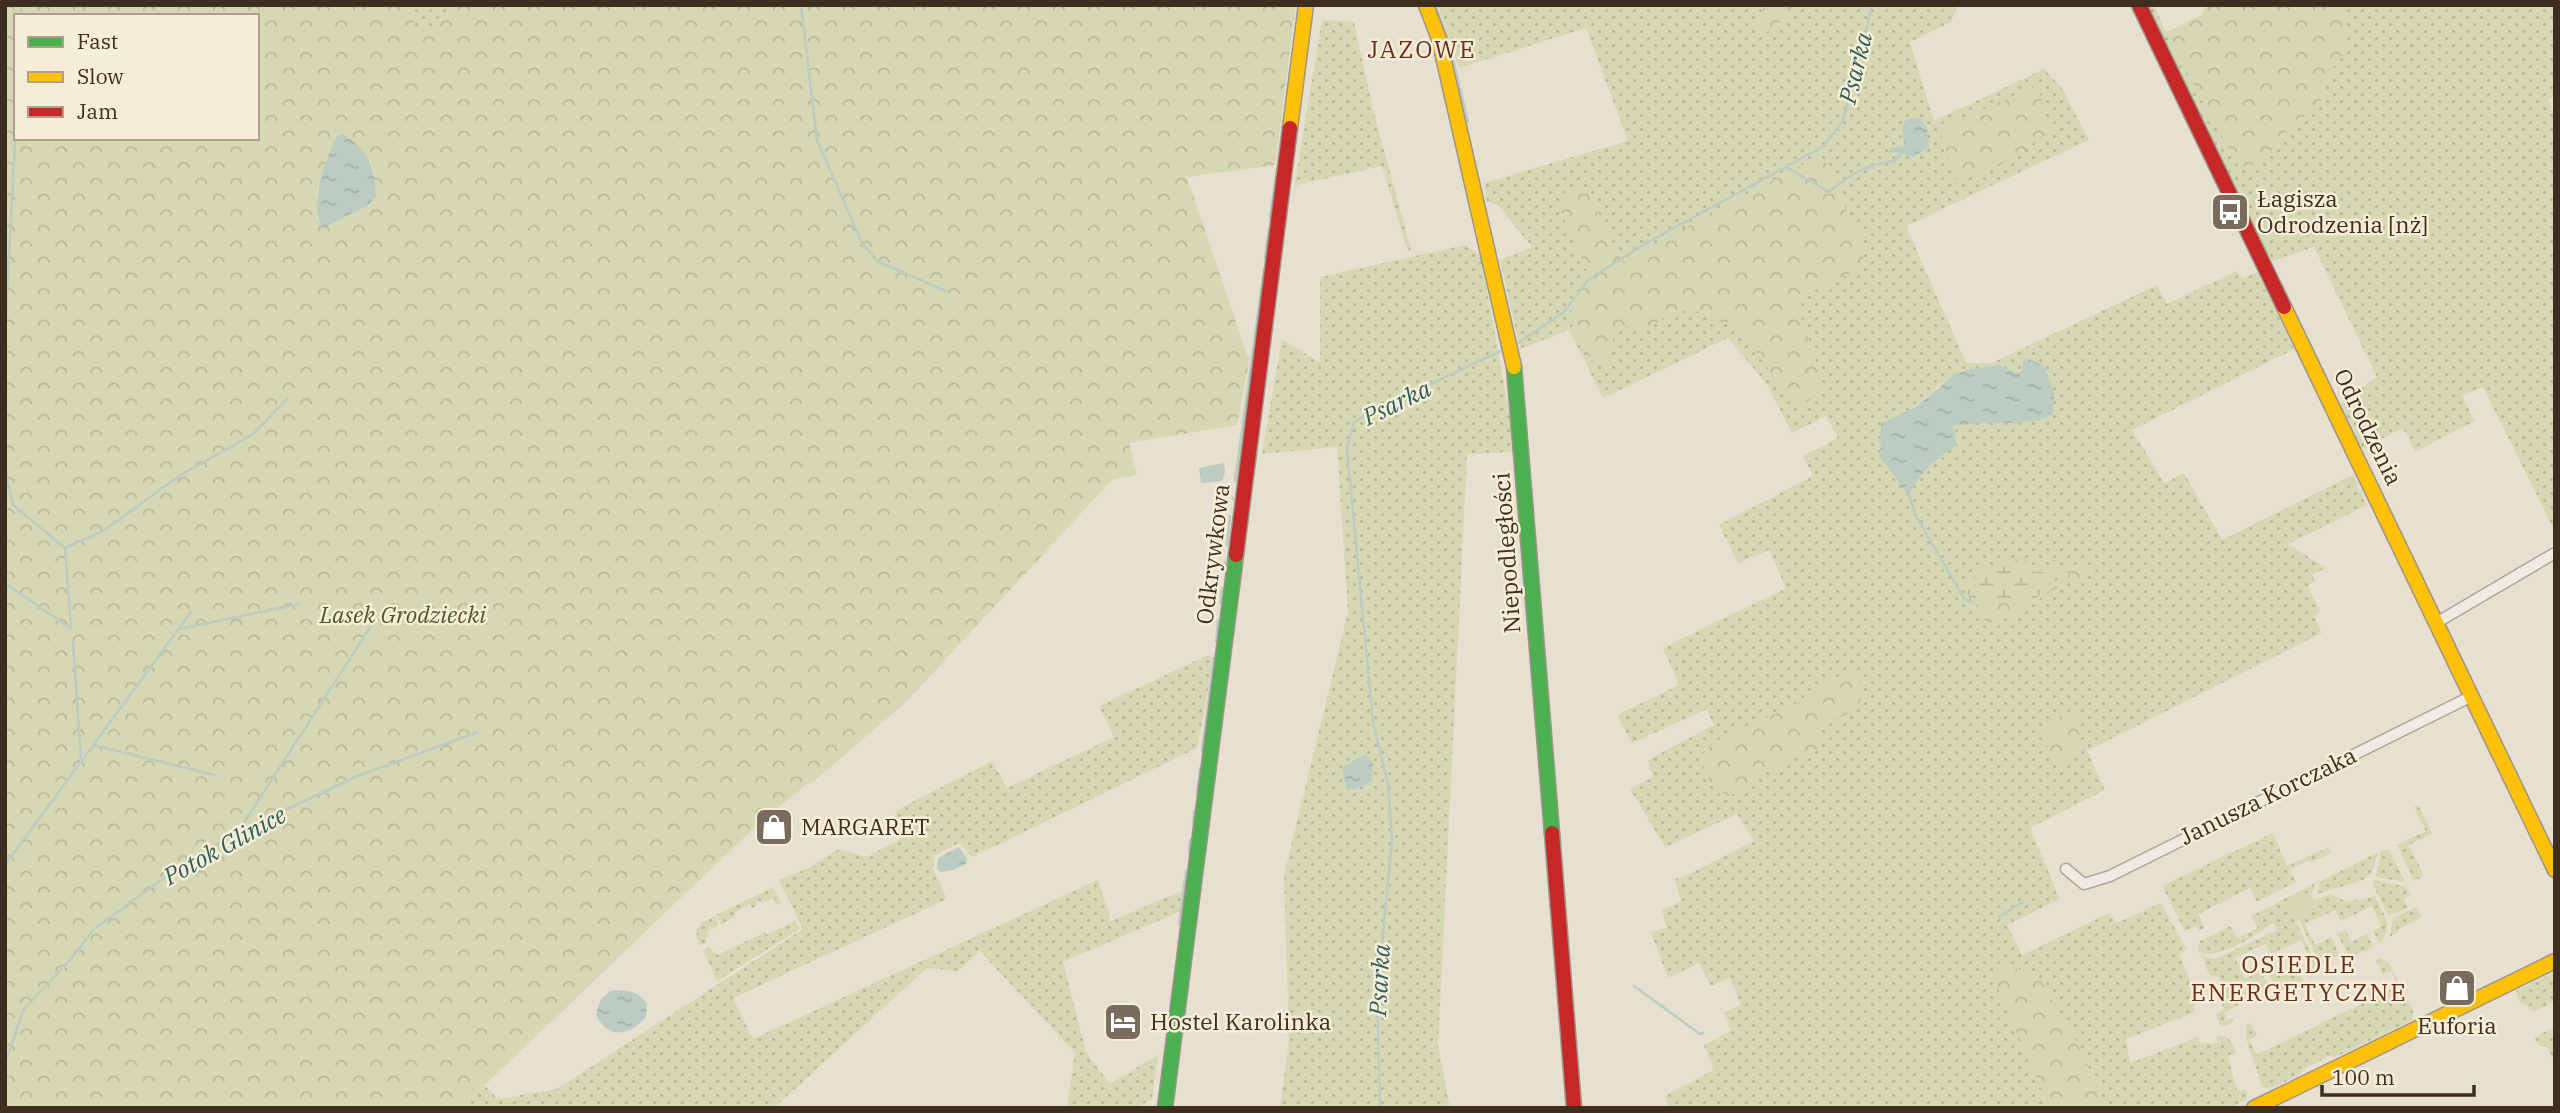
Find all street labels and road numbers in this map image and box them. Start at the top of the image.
street label: Odrodzenia [2328,363,2410,490]
street label: Niepodległości [1485,472,1527,634]
street label: Odkrywkowa [1188,482,1236,626]
street label: Janusza Korczaka [2174,739,2361,851]

